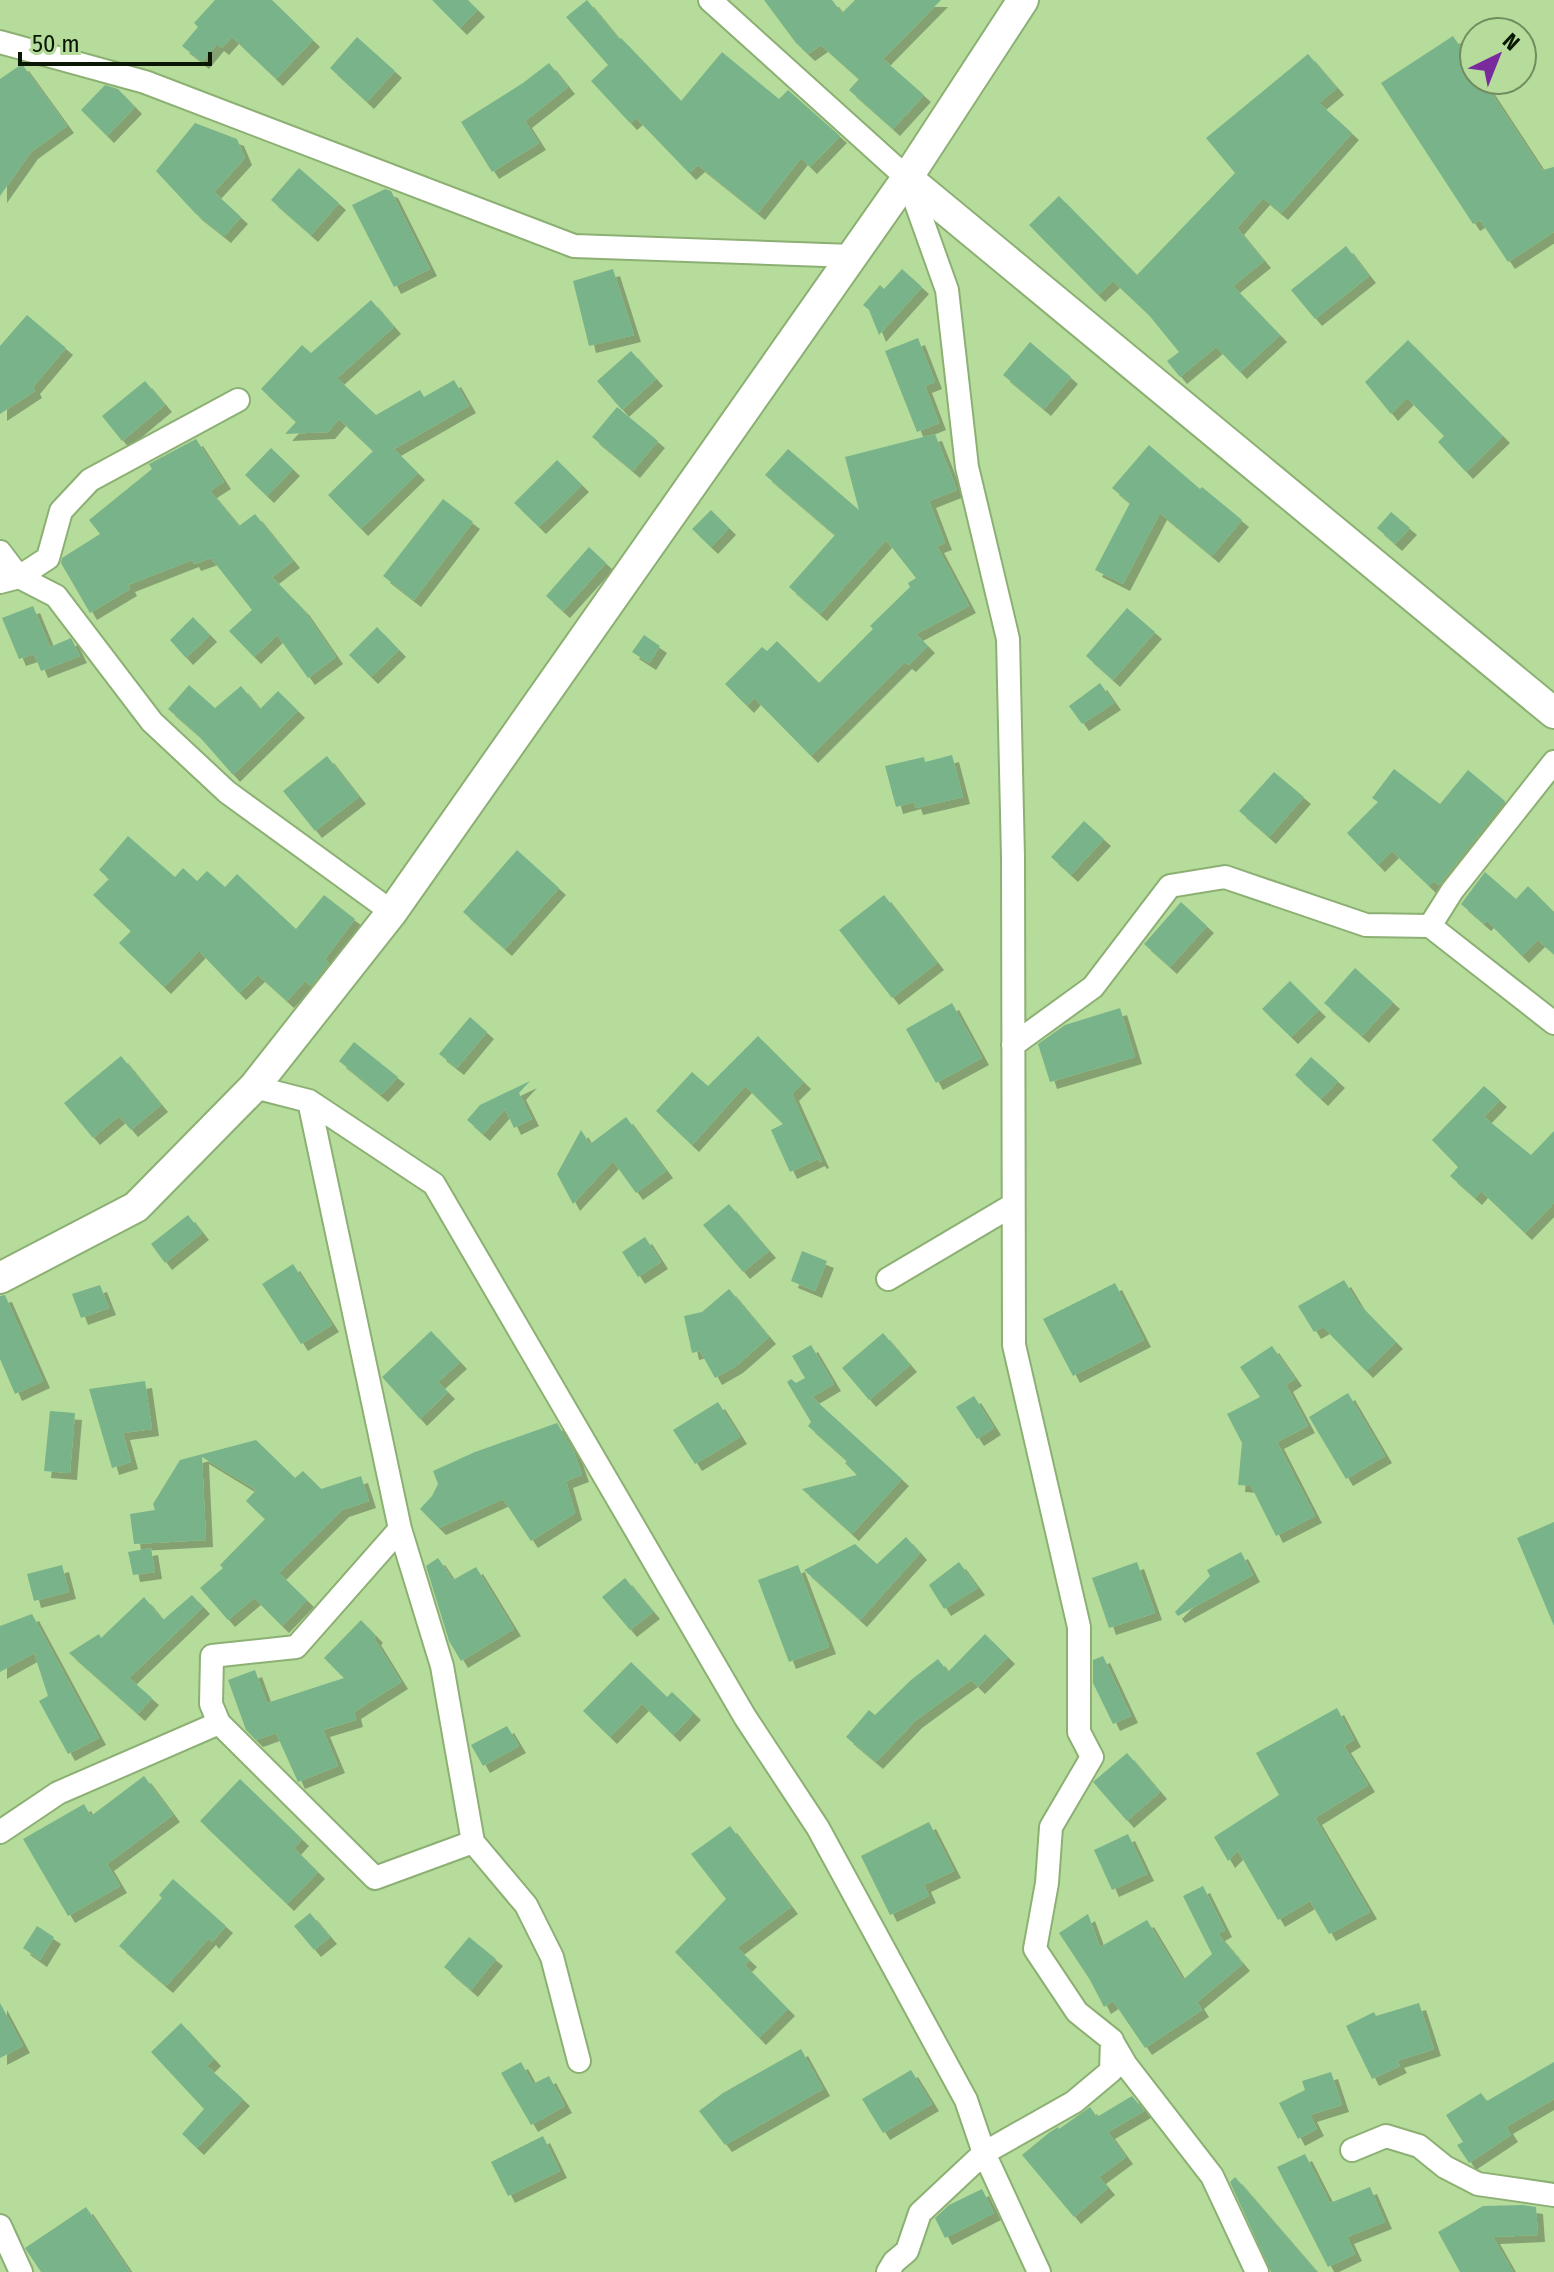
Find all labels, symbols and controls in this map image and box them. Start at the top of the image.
scale bar [20,16,210,66]
north arrow [1458,16,1538,96]
text: N [1497,27,1525,56]
text: 50 m [32,30,80,58]

